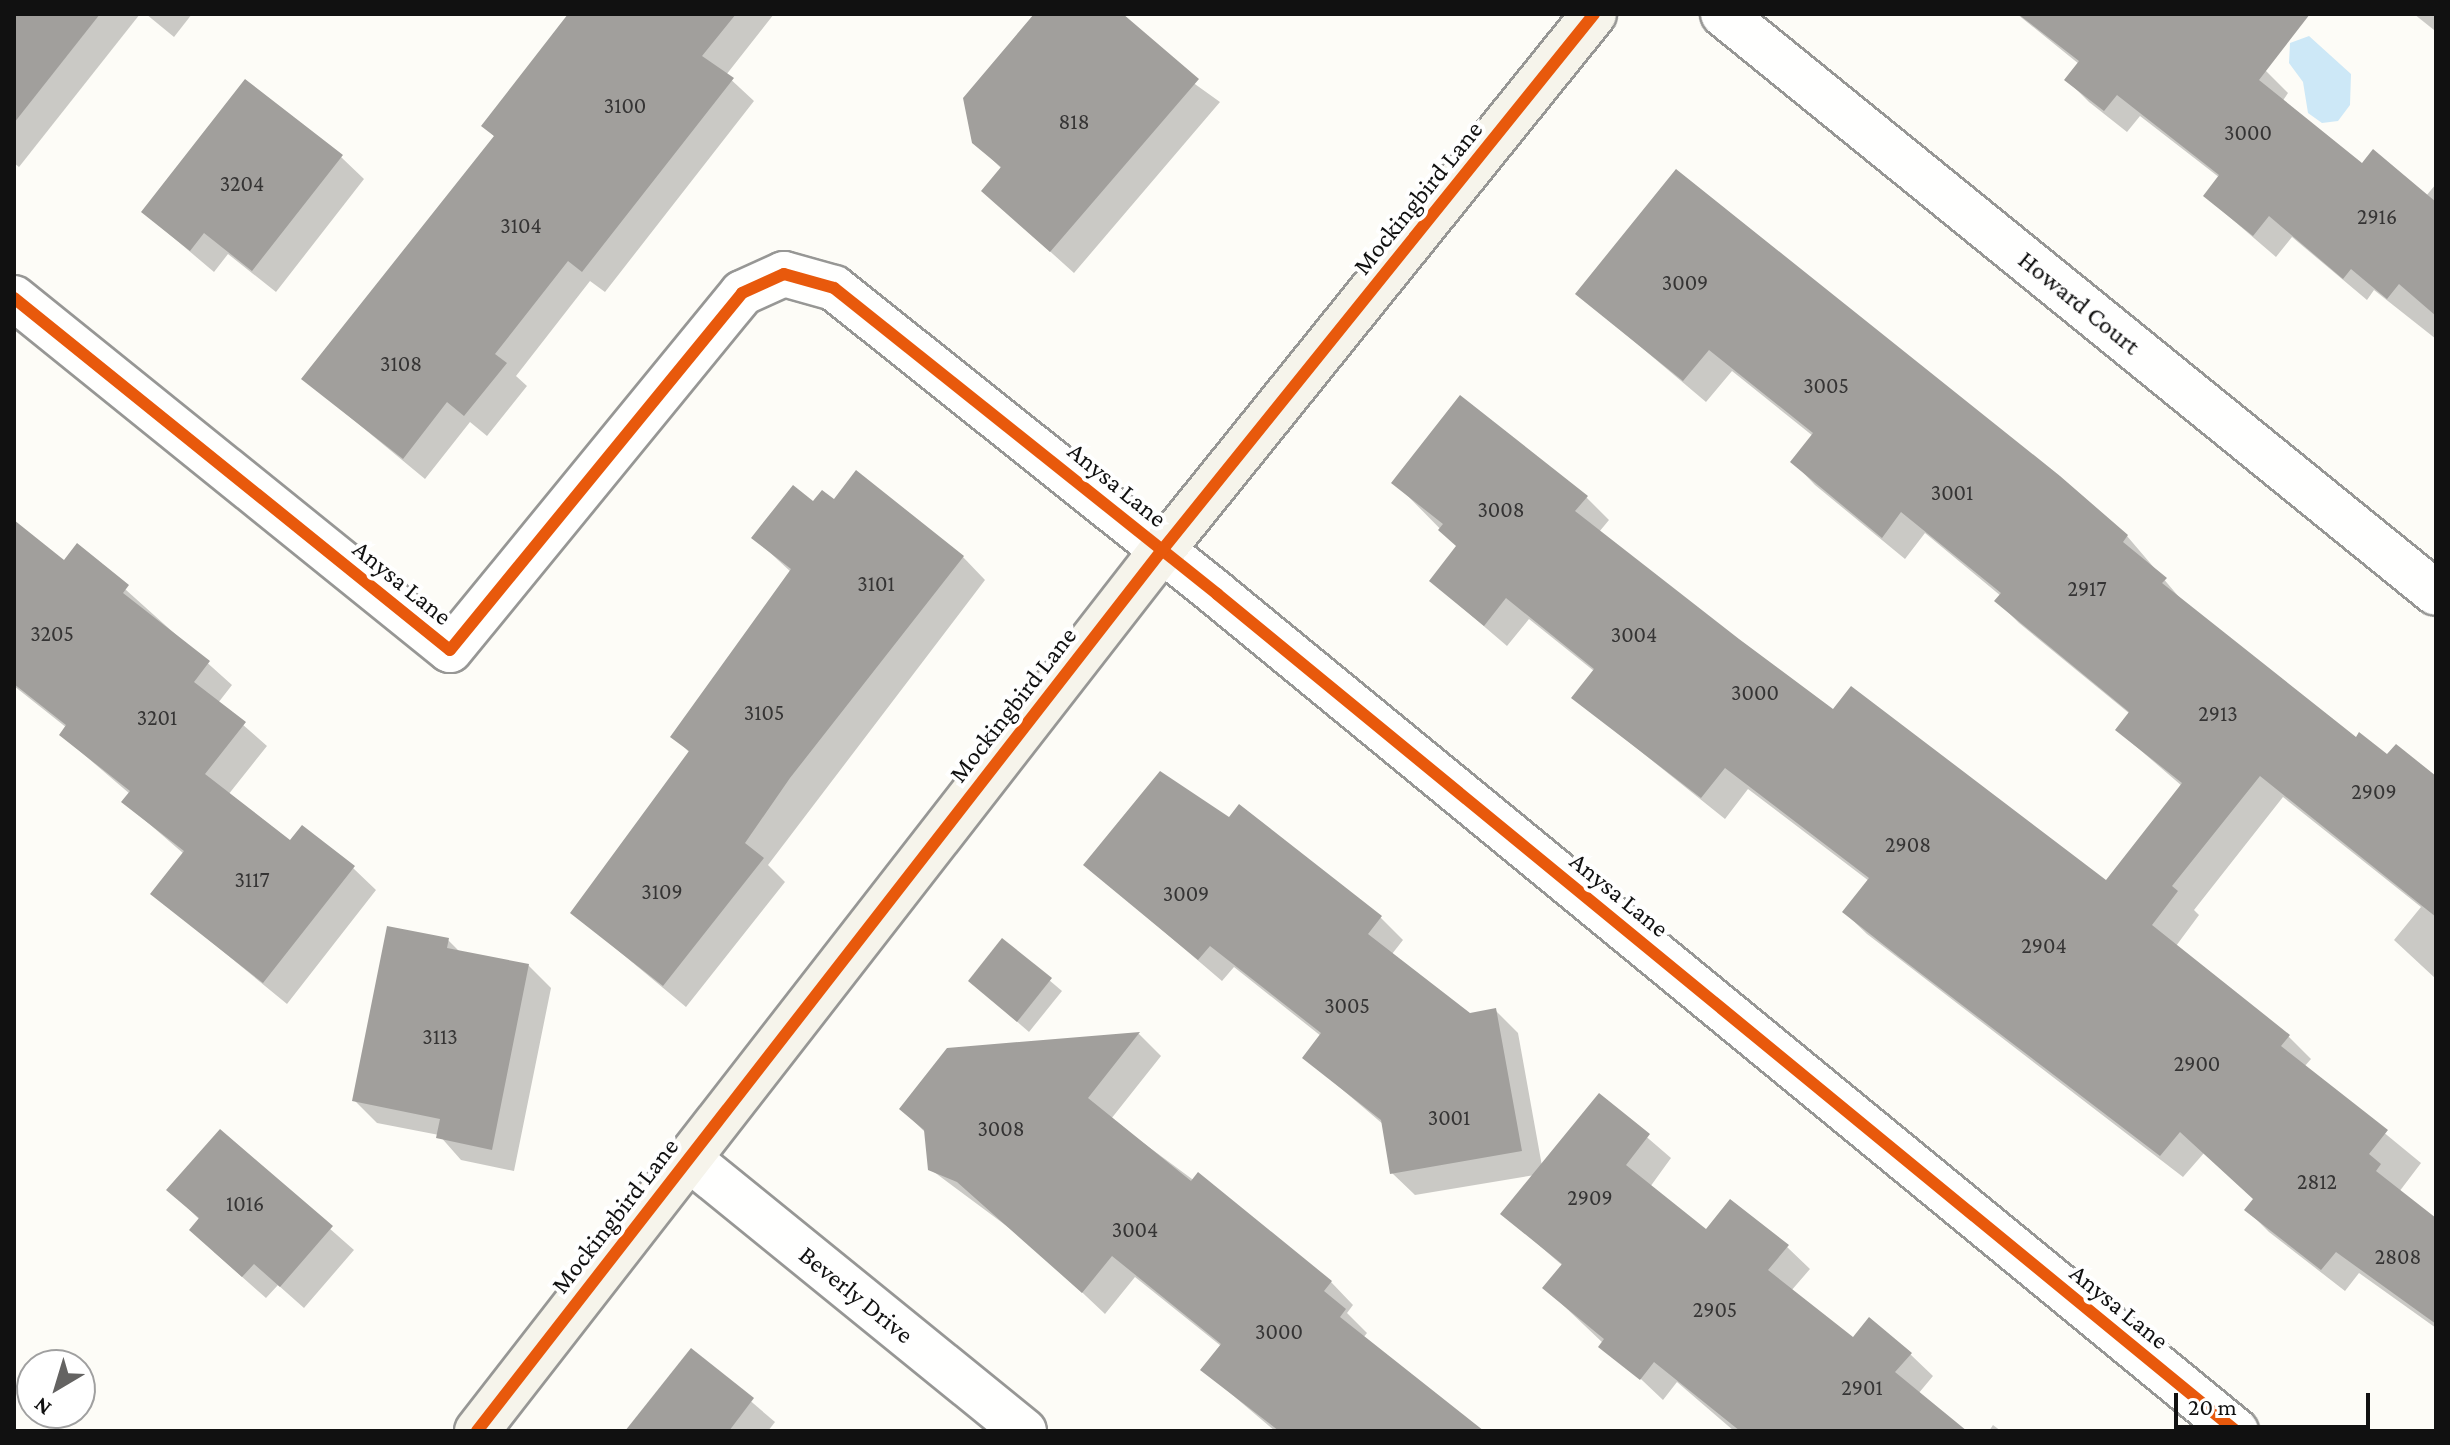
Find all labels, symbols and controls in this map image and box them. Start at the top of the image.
house number: 3100 [604,93,646,119]
house number: 818 [1059,109,1089,135]
street label: Mockingbird Lane [1346,115,1490,281]
house number: 3000 [2224,120,2272,146]
house number: 3204 [220,171,264,197]
house number: 2916 [2357,204,2397,230]
house number: 3104 [500,213,542,239]
street label: Howard Court [2012,244,2146,362]
house number: 3009 [1662,270,1708,296]
house number: 3108 [380,351,422,377]
house number: 3005 [1803,373,1849,399]
street label: Anysa Lane [1061,436,1173,534]
house number: 3001 [1931,480,1973,506]
house number: 3008 [1477,497,1525,523]
street label: Anysa Lane [346,534,458,632]
house number: 3101 [857,571,895,597]
house number: 2917 [2067,576,2107,602]
house number: 3205 [30,621,74,647]
street label: Mockingbird Lane [943,621,1083,789]
house number: 3004 [1611,622,1657,648]
house number: 3000 [1731,680,1779,706]
house number: 3105 [744,700,784,726]
house number: 2913 [2198,701,2238,727]
house number: 3201 [137,705,177,731]
house number: 2909 [2351,779,2397,805]
house number: 2908 [1885,832,1931,858]
street label: Anysa Lane [1563,846,1675,944]
house number: 3117 [234,867,270,893]
house number: 3109 [641,879,683,905]
house number: 3009 [1163,881,1209,907]
house number: 2904 [2021,933,2067,959]
house number: 3005 [1324,993,1370,1019]
house number: 3113 [422,1024,458,1050]
house number: 2900 [2174,1051,2220,1077]
house number: 3001 [1428,1105,1470,1131]
house number: 3008 [977,1116,1025,1142]
street label: Mockingbird Lane [545,1132,685,1300]
house number: 2812 [2297,1169,2337,1195]
house number: 2909 [1567,1185,1613,1211]
house number: 1016 [226,1191,264,1217]
house number: 3004 [1112,1217,1158,1243]
street label: Beverly Drive [793,1239,919,1351]
house number: 2808 [2375,1244,2421,1270]
street label: Anysa Lane [2063,1258,2175,1356]
house number: 2905 [1693,1297,1737,1323]
house number: 3000 [1255,1319,1303,1345]
north arrow [16,1349,96,1429]
house number: 2901 [1841,1375,1883,1401]
scale bar [2178,1377,2374,1427]
text: N [29,1392,56,1421]
text: 20 m [2188,1393,2237,1420]

